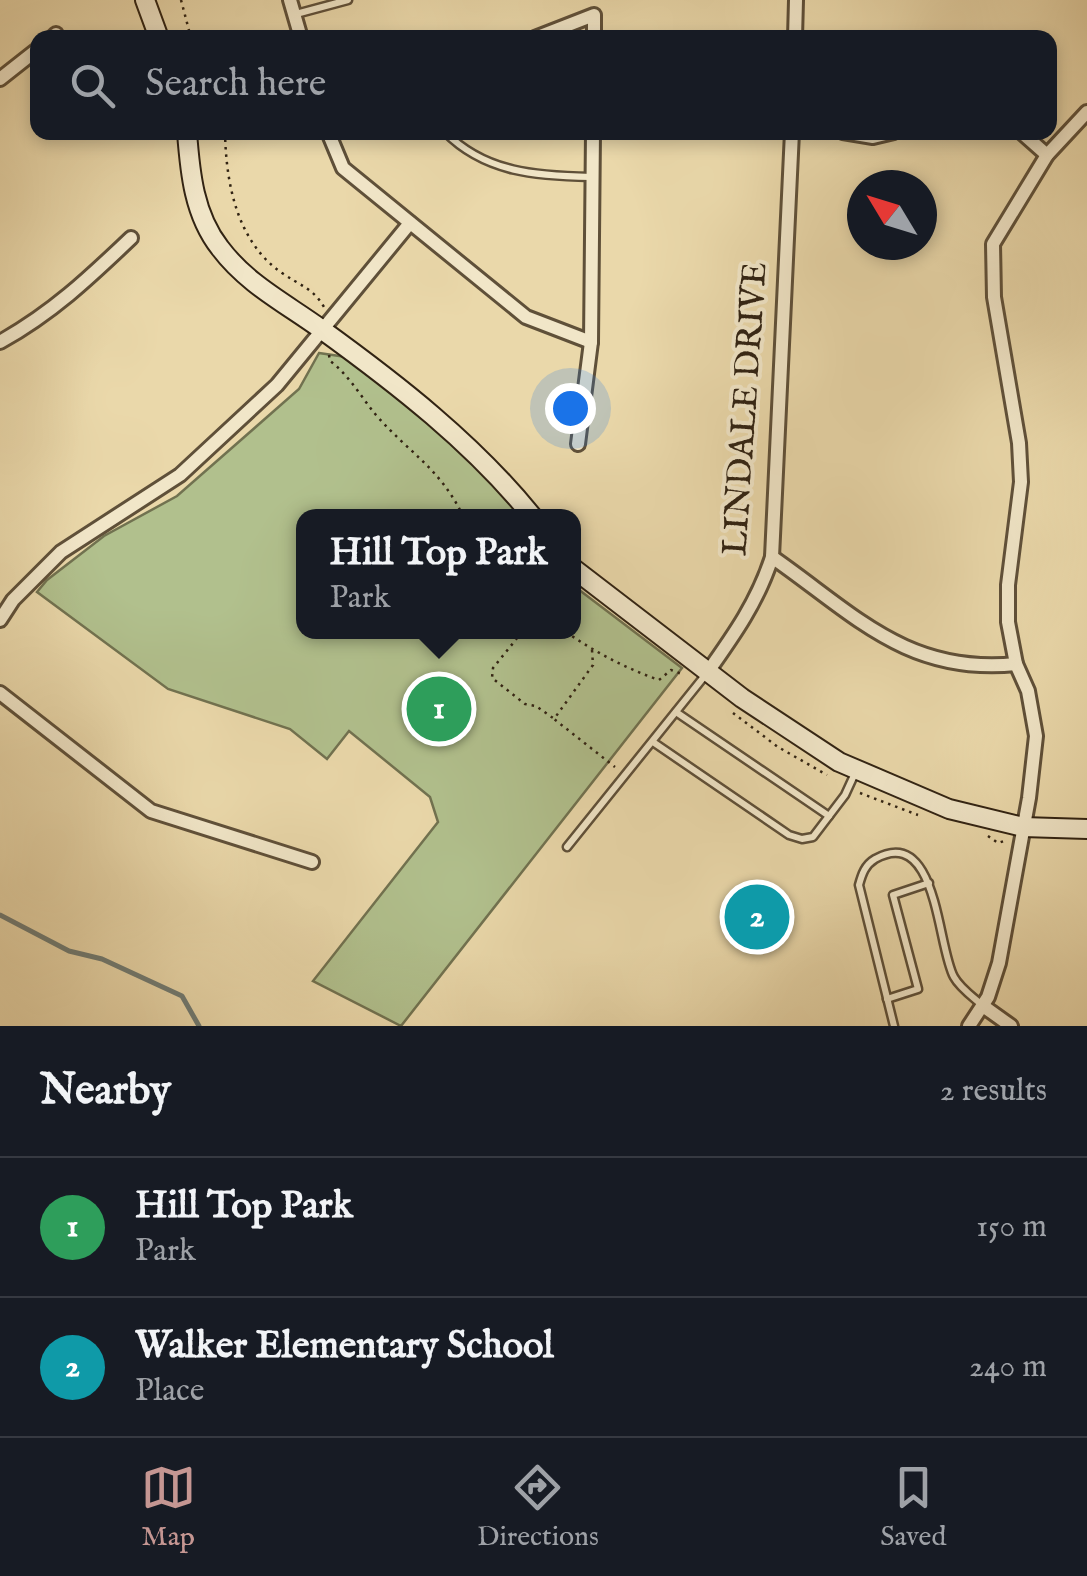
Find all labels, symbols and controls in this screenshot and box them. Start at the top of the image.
search box [30,30,1057,140]
icon: search [65,58,120,113]
text: Search here [145,61,326,109]
north arrow [847,170,937,260]
street label: LINDALE DRIVE [713,261,779,557]
your location [545,383,596,434]
popup [296,509,581,639]
text: Hill Top Park [330,530,547,578]
text: Park [330,578,390,619]
pin: 1 [406,672,472,746]
pin: 2 [724,880,790,954]
text: Nearby [40,1065,171,1118]
text: 2 results [940,1071,1047,1112]
text: Hill Top Park [135,1183,353,1231]
text: 1 [67,1207,78,1248]
text: 150 m [976,1207,1047,1248]
text: Park [135,1231,196,1272]
text: Walker Elementary School [135,1323,554,1371]
text: 2 [65,1347,80,1388]
text: 240 m [969,1347,1047,1388]
text: Place [135,1371,205,1412]
tab: Map [141,1460,196,1555]
tab: Directions [477,1460,599,1555]
tab: Saved [880,1460,946,1555]

